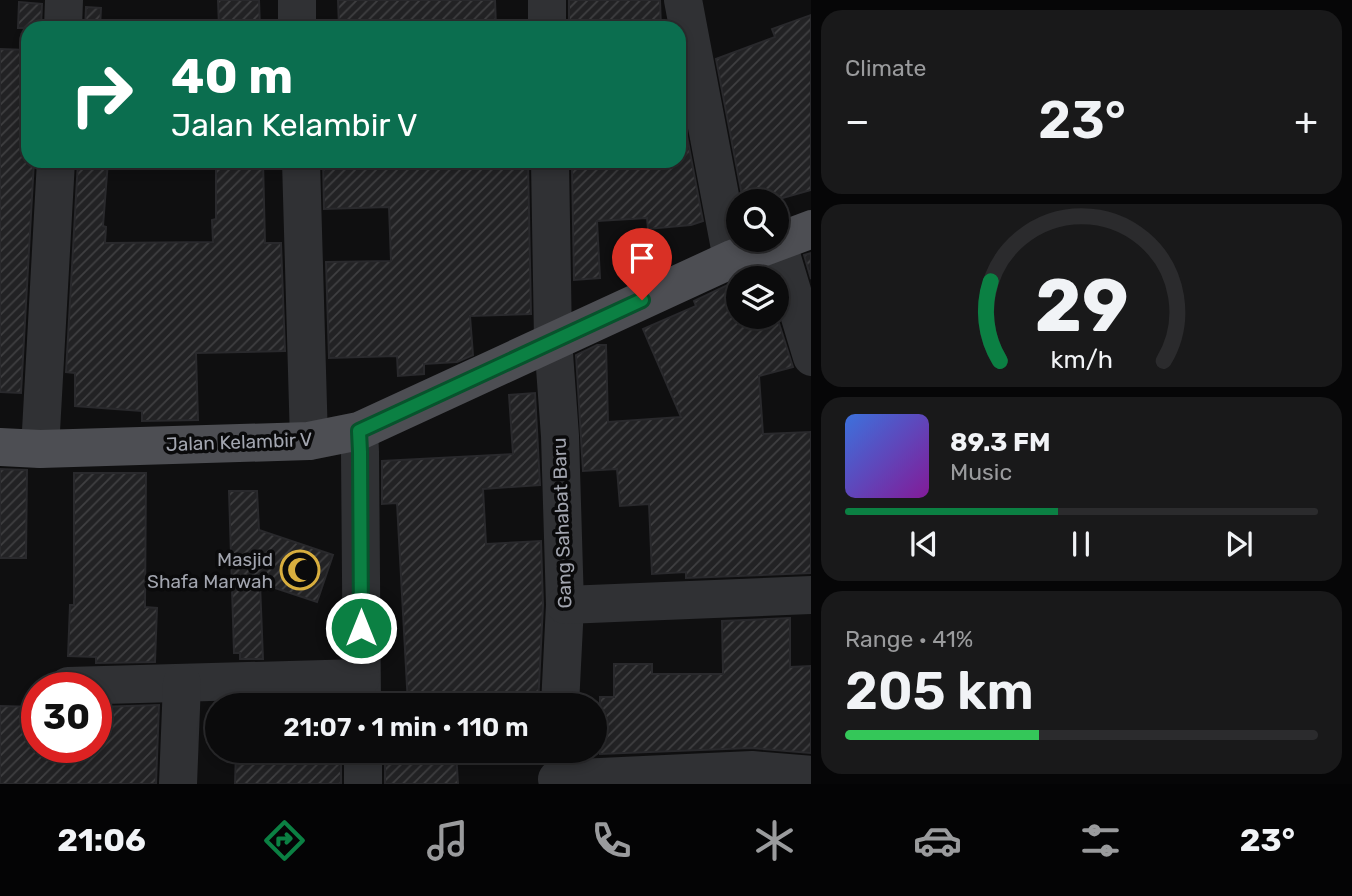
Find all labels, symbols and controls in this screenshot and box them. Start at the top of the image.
text: 40 m [171,47,293,105]
icon: right [56,49,147,140]
text: Climate [845,54,926,82]
text: 23° [1038,89,1126,151]
text: − [845,98,870,144]
text: + [1294,98,1318,144]
text: Jalan Kelambir V [171,106,418,144]
map controls [726,189,789,329]
button: search [726,189,789,252]
pin [612,228,672,300]
icon: arrive [623,239,661,277]
text: 29 [1035,264,1128,350]
button: layers [726,266,789,329]
text: km/h [1050,345,1113,374]
text: 89.3 FM [950,427,1051,458]
street label: Jalan Kelambir V [165,428,313,456]
street label: Gang Sahabat Baru [548,437,576,609]
text: Music [950,458,1012,486]
icon: previous [905,525,943,563]
icon: pause [1062,525,1100,563]
icon: next [1220,525,1258,563]
place label: Masjid Shafa Marwah [147,548,273,593]
mosque icon: Masjid Shafa Marwah [279,549,321,591]
position arrow [324,591,398,665]
text: Range · 41% [845,625,973,653]
text: 205 km [845,660,1034,722]
speed limit sign: 30 [21,672,112,763]
text: 21:07 · 1 min · 110 m [283,712,529,743]
icon: directions [260,816,309,865]
icon: music [423,816,472,865]
icon: phone [587,816,636,865]
icon: climate [750,816,799,865]
icon: car [913,816,962,865]
icon: filters [1076,816,1125,865]
text: 21:06 [57,821,146,859]
text: 23° [1240,821,1295,859]

